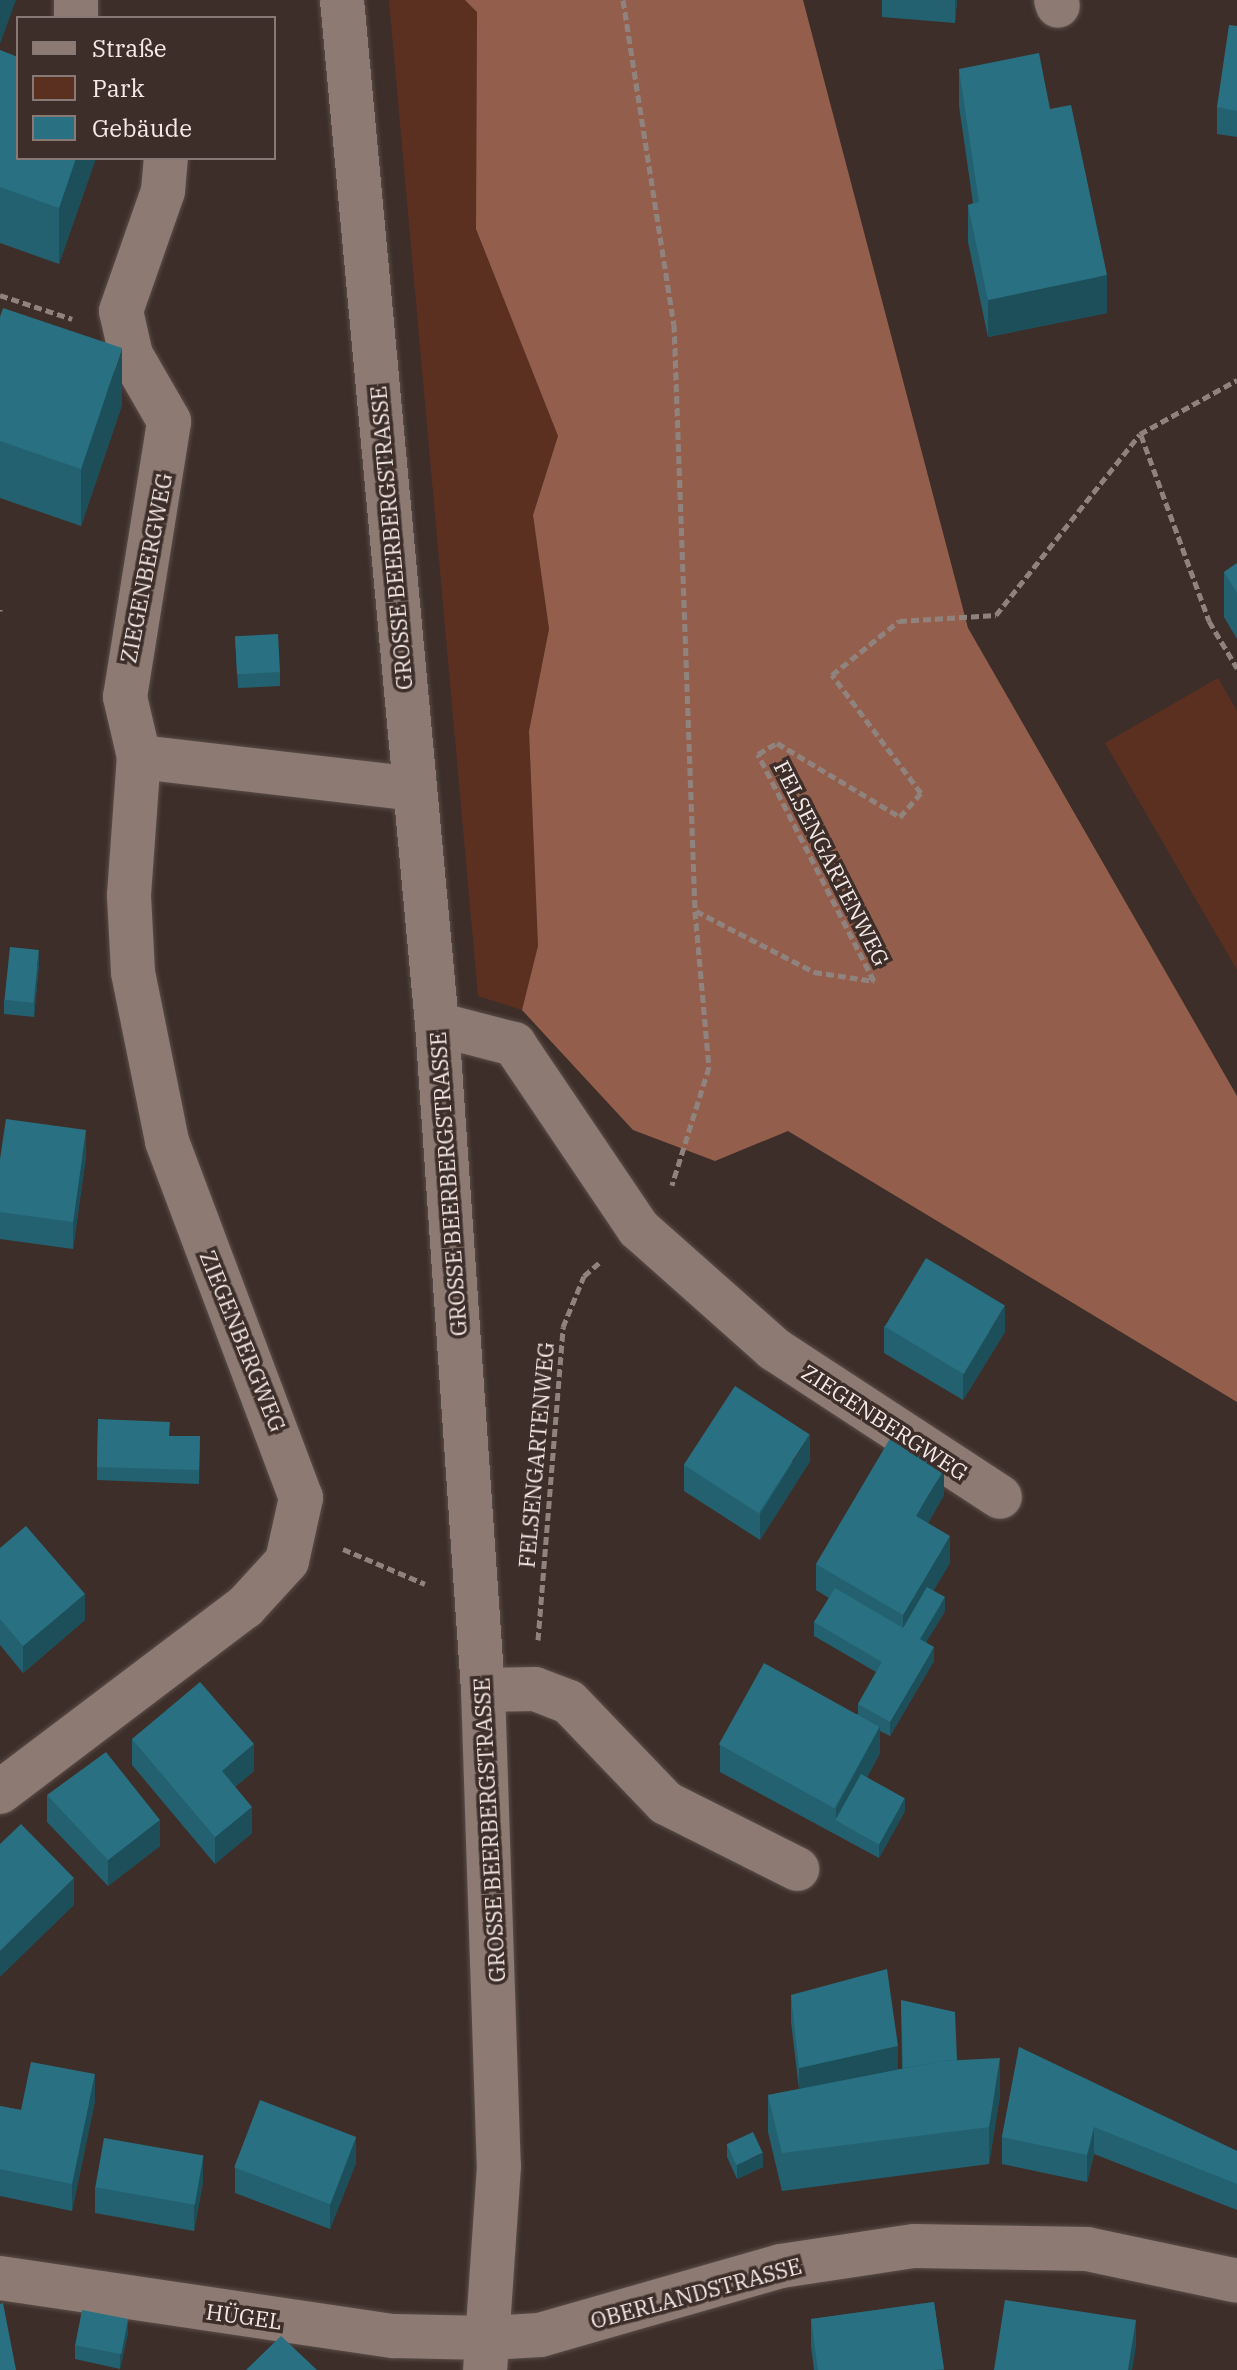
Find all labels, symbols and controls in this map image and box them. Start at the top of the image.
legend [16,16,276,160]
text: Straße [92,32,167,64]
text: Park [92,72,144,104]
text: Gebäude [92,112,192,144]
street label: GROSSE BEERBERGSTRASSE [365,385,417,691]
street label: ZIEGENBERGWEG [115,471,177,665]
street label: FELSENGARTENWEG [769,756,895,970]
street label: GROSSE BEERBERGSTRASSE [424,1031,472,1337]
street label: ZIEGENBERGWEG [195,1247,291,1435]
street label: FELSENGARTENWEG [513,1341,559,1569]
street label: ZIEGENBERGWEG [797,1358,973,1486]
street label: GROSSE BEERBERGSTRASSE [468,1677,510,1983]
street label: OBERLANDSTRASSE [588,2252,804,2334]
street label: HÜGEL [204,2298,284,2334]

